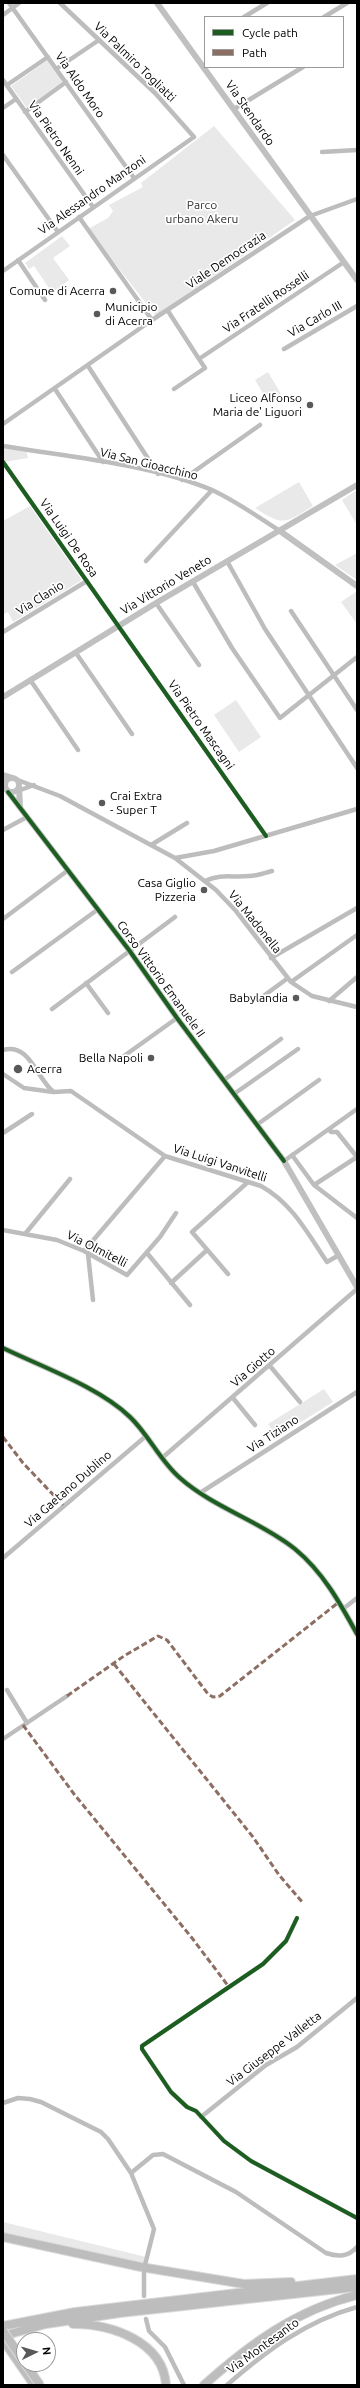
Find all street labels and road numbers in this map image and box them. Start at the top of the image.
street label: Via Palmiro Togliatti [91,19,179,105]
street label: Via Aldo Moro [52,50,108,120]
street label: Via Stendardo [222,78,278,148]
street label: Via Pietro Nenni [25,98,87,178]
street label: Via Alessandro Manzoni [36,152,148,238]
street label: Viale Democrazia [183,228,269,292]
street label: Via Fratelli Rosselli [220,268,312,336]
street label: Via Carlo III [285,298,345,340]
street label: Via San Gioacchino [98,445,200,483]
street label: Via Luigi De Rosa [37,496,101,580]
street label: Via Vittorio Veneto [118,552,214,618]
street label: Via Clanio [14,578,66,618]
street label: Via Pietro Mascagni [165,678,237,772]
street label: Via Madonella [225,888,285,956]
street label: Corso Vittorio Emanuele II [114,918,208,1040]
street label: Via Luigi Vanvitelli [171,1141,269,1185]
street label: Via Olmitelli [64,1228,130,1270]
street label: Via Giotto [228,1344,278,1390]
street label: Via Tiziano [245,1412,301,1456]
street label: Via Gaetano Dublino [22,1447,114,1531]
street label: Via Giuseppe Valletta [224,2009,324,2089]
street label: Via Montesanto [224,2315,302,2377]

